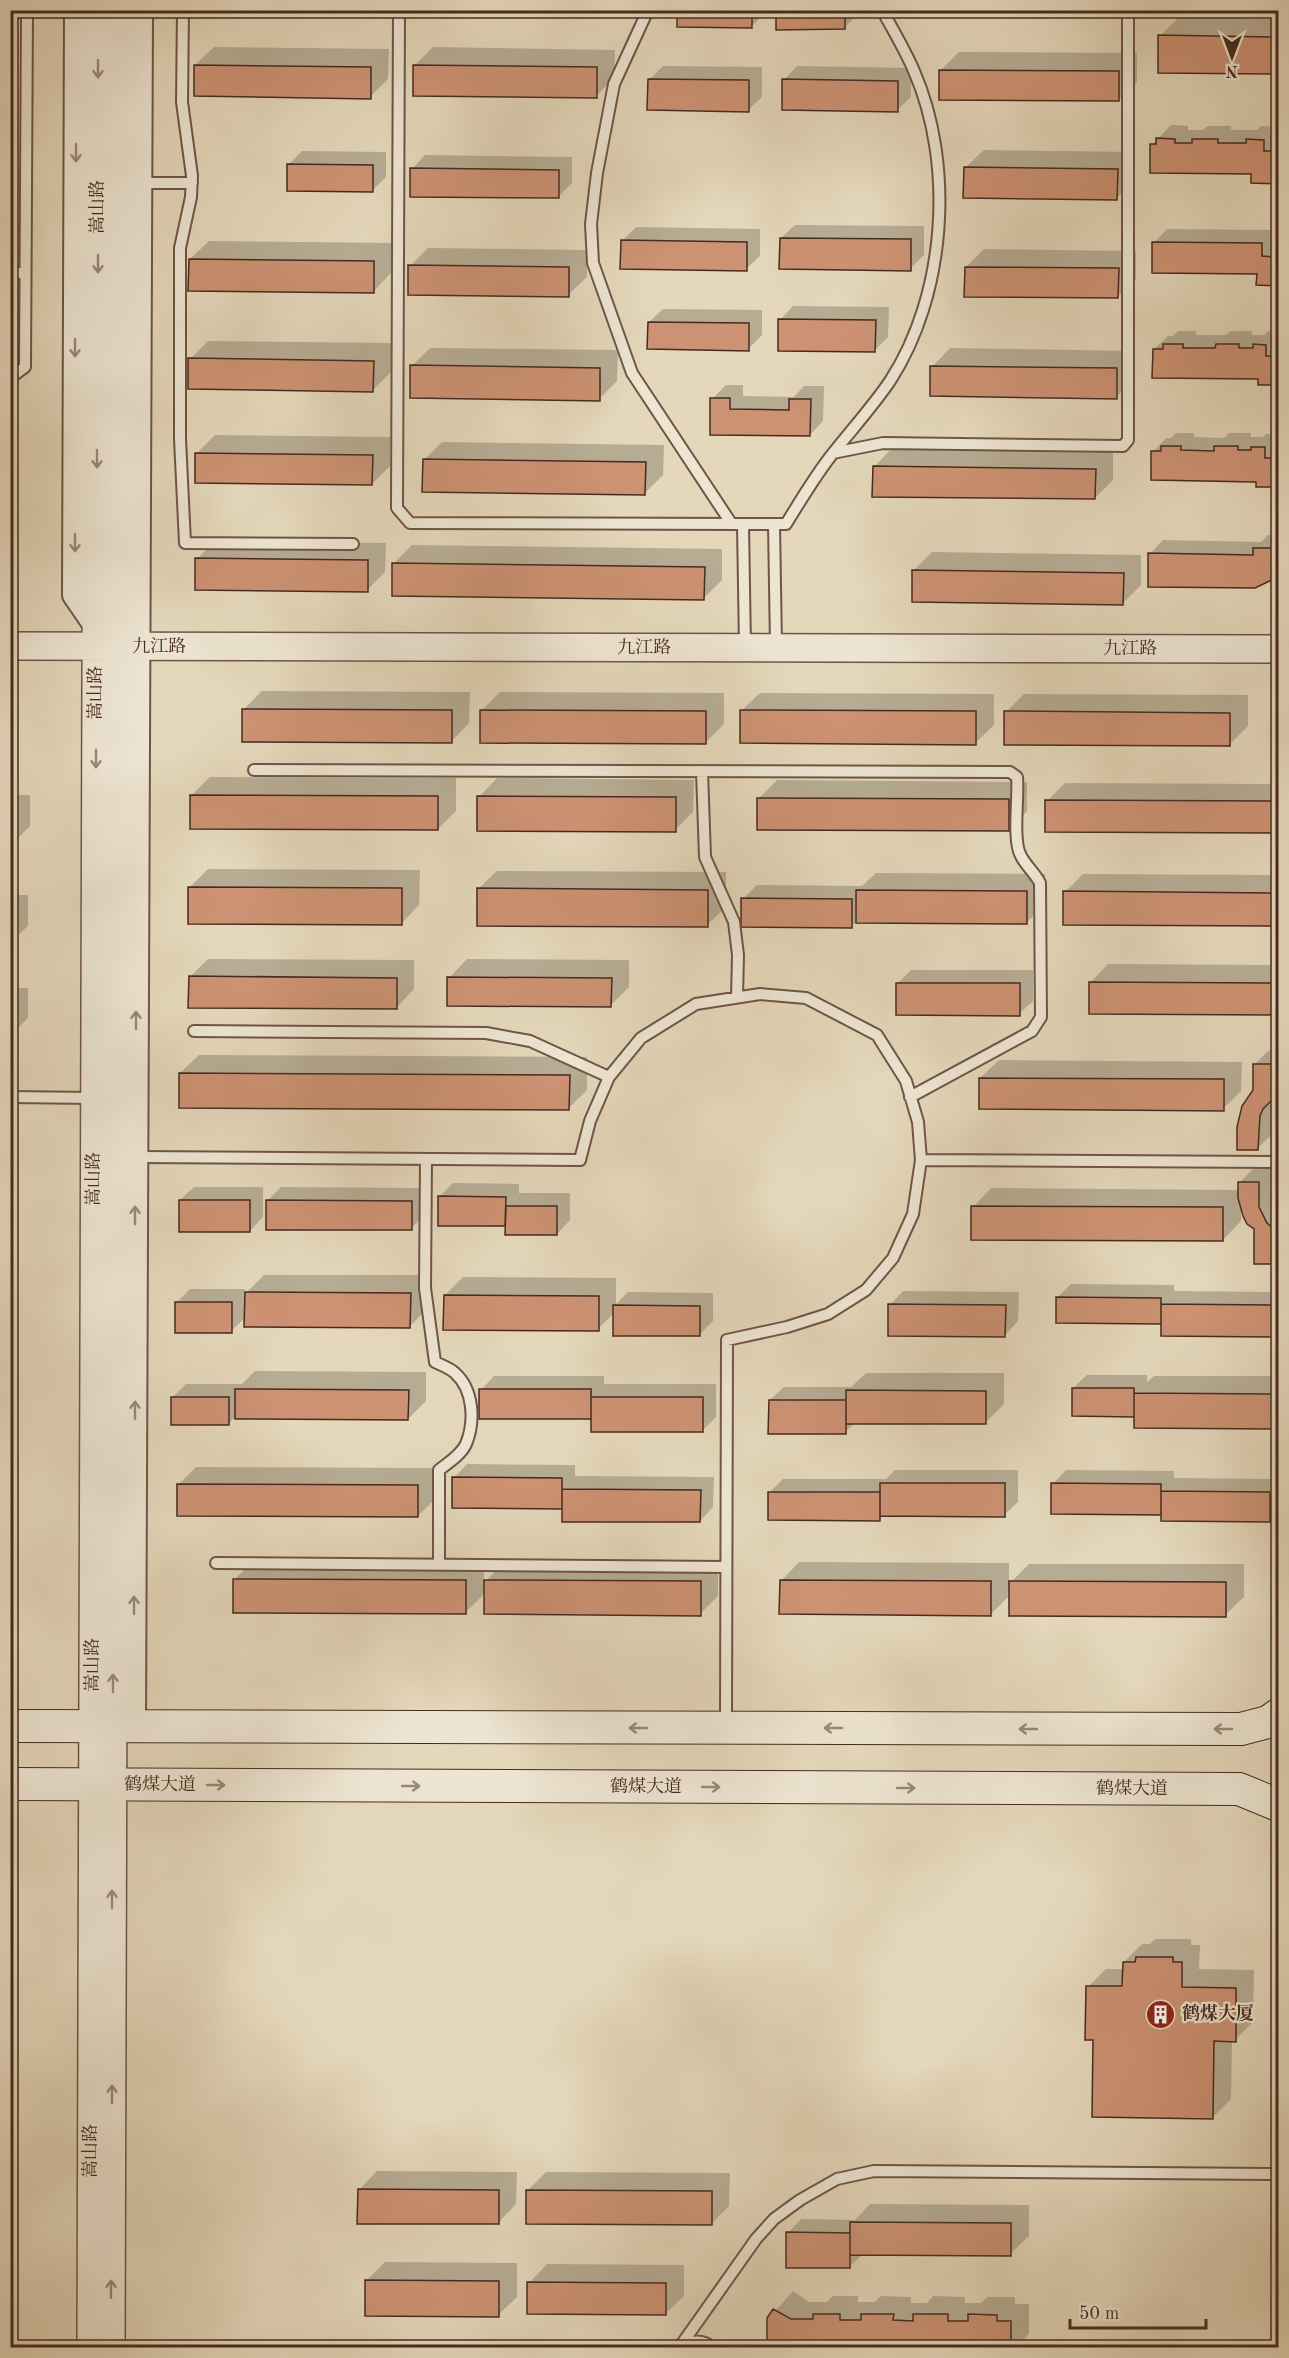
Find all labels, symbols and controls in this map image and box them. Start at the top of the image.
north arrow [1202,27,1262,87]
one-way arrow [92,58,104,78]
text: N [1225,62,1238,78]
one-way arrow [70,142,82,162]
street label: 嵩山路 [87,180,107,234]
one-way arrow [92,253,104,273]
one-way arrow [69,337,81,357]
one-way arrow [91,448,103,468]
one-way arrow [69,532,80,552]
street label: 九江路 [132,636,186,656]
street label: 九江路 [617,637,671,657]
street label: 九江路 [1103,638,1157,658]
street label: 嵩山路 [85,666,105,720]
one-way arrow [90,748,102,768]
one-way arrow [130,1010,142,1030]
street label: 嵩山路 [83,1152,103,1206]
one-way arrow [129,1205,141,1225]
one-way arrow [129,1400,141,1420]
one-way arrow [128,1595,140,1615]
street label: 嵩山路 [82,1638,102,1692]
one-way arrow [107,1674,119,1694]
one-way arrow [628,1722,648,1734]
one-way arrow [823,1722,843,1734]
one-way arrow [1018,1723,1038,1735]
one-way arrow [1213,1723,1233,1735]
street label: 鹤煤大道 [124,1774,196,1794]
street label: 鹤煤大道 [610,1776,682,1796]
street label: 鹤煤大道 [1096,1778,1168,1798]
one-way arrow [205,1779,225,1791]
one-way arrow [400,1780,420,1792]
one-way arrow [700,1781,720,1793]
one-way arrow [895,1782,915,1794]
one-way arrow [106,1890,118,1910]
building icon: 鹤煤大厦 [1145,1998,1177,2030]
place label: 鹤煤大厦 [1182,2003,1254,2023]
one-way arrow [106,2085,117,2105]
street label: 嵩山路 [80,2124,100,2178]
one-way arrow [105,2280,117,2300]
scale bar [1070,2292,1206,2330]
text: 50 m [1079,2305,1119,2323]

